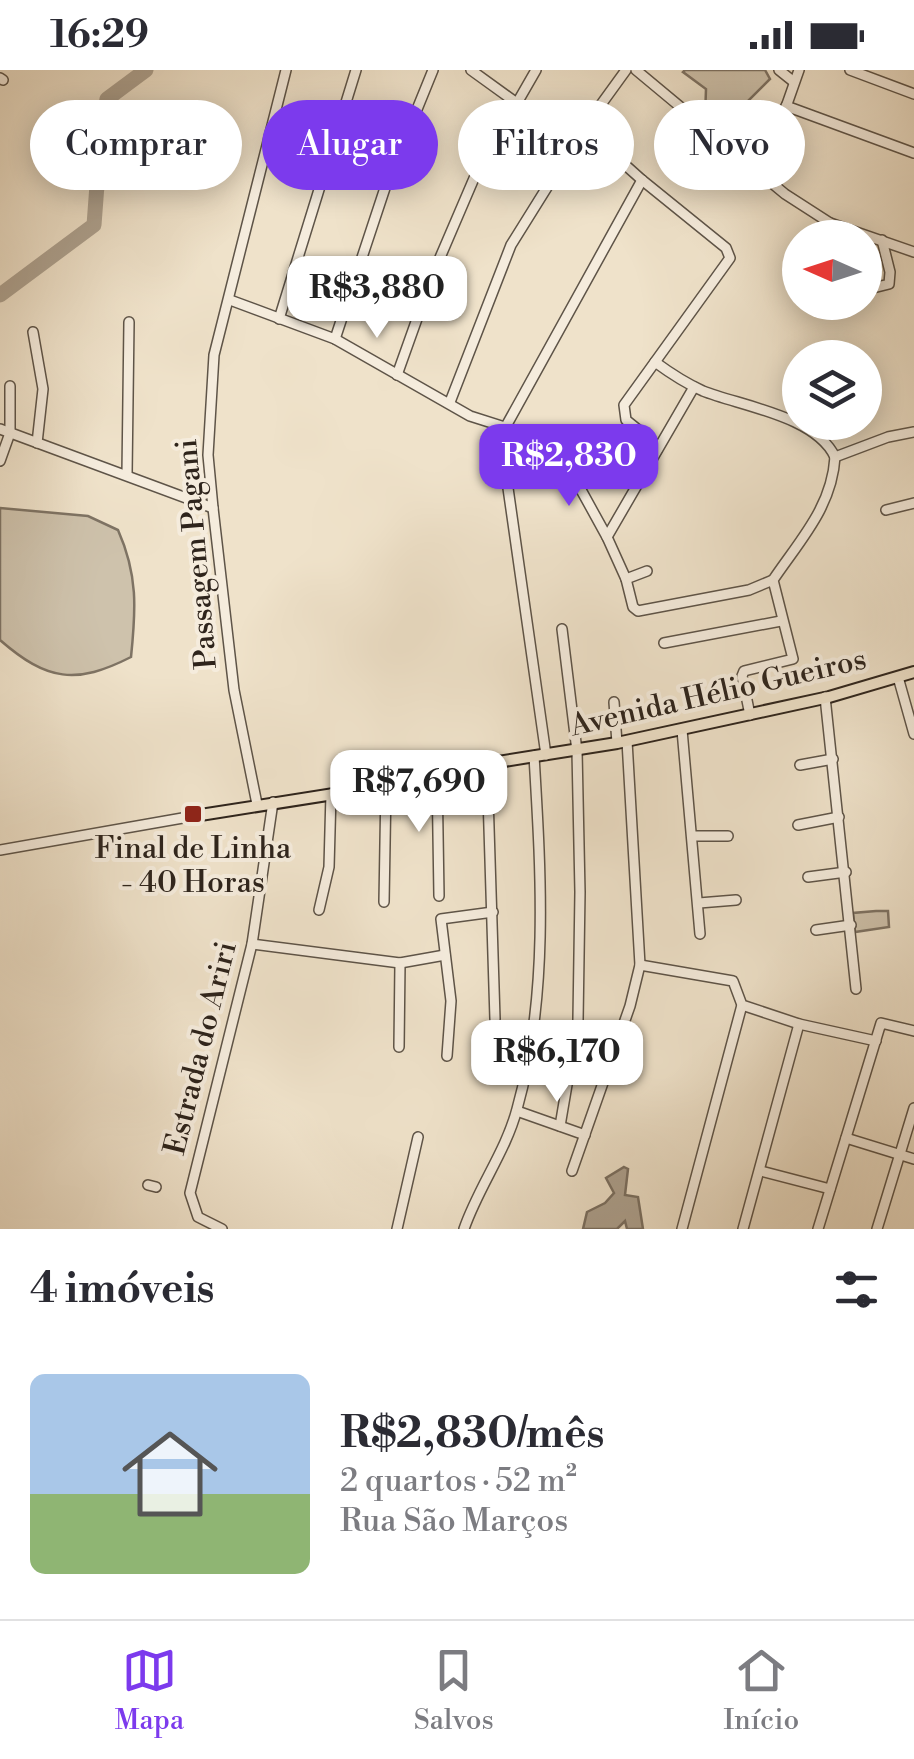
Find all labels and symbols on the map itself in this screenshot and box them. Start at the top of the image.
north arrow [782,220,882,320]
pin: R$3,880 [285,256,469,341]
pin: R$2,830 [477,424,661,509]
street label: Passagem Pagani [168,437,226,671]
street label: Avenida Hélio Gueiros [565,640,870,746]
pin: R$7,690 [327,750,511,835]
marker: Final de Linha - 40 Horas [182,803,204,825]
place label: Final de Linha - 40 Horas [95,830,292,902]
street label: Estrada do Ariri [156,937,246,1159]
pin: R$6,170 [465,1020,649,1105]

